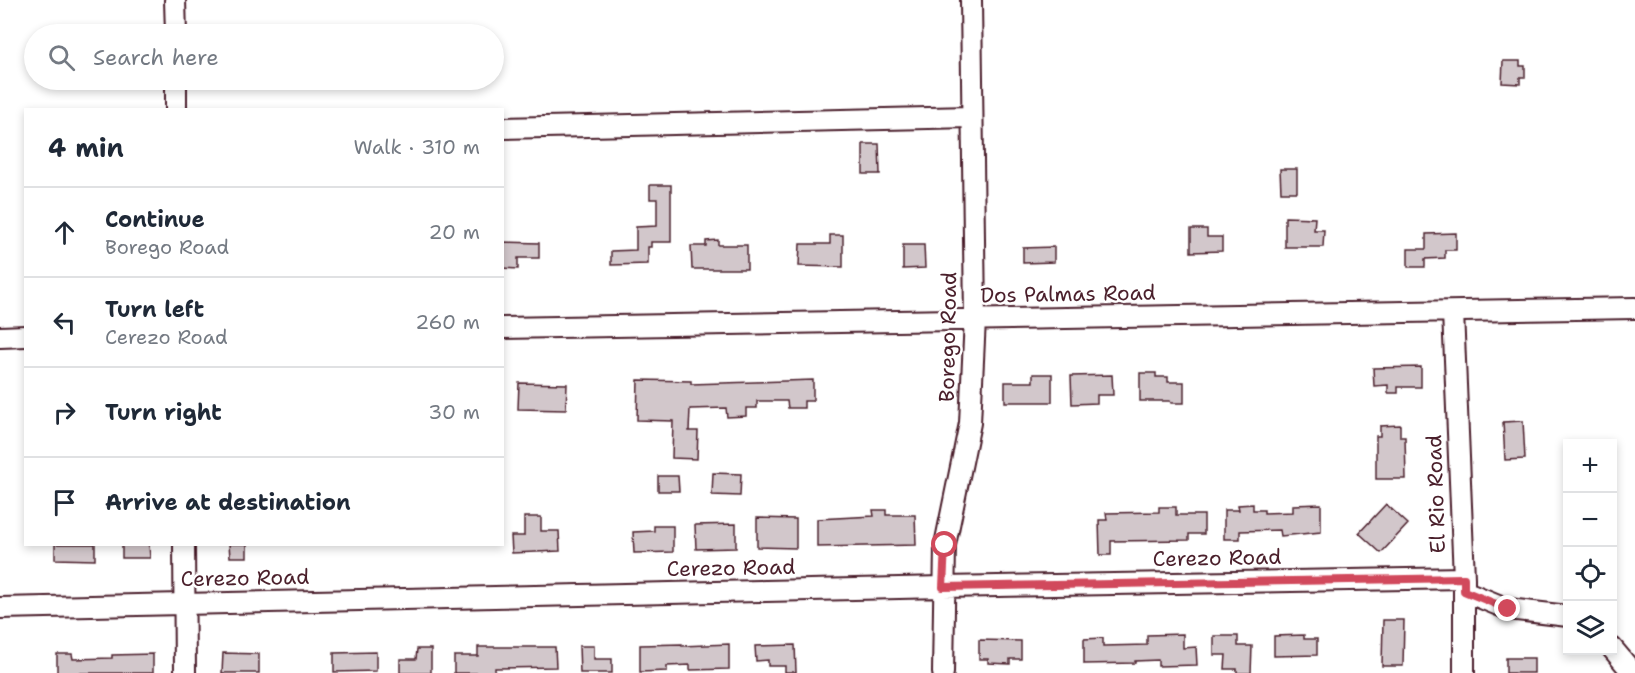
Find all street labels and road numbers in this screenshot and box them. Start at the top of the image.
street label: Borego Road [933,272,963,402]
street label: Dos Palmas Road [980,278,1156,310]
street label: El Rio Road [1420,434,1452,554]
street label: Cerezo Road [1152,543,1282,573]
street label: Cerezo Road [666,553,796,583]
street label: Cerezo Road [180,563,310,593]

